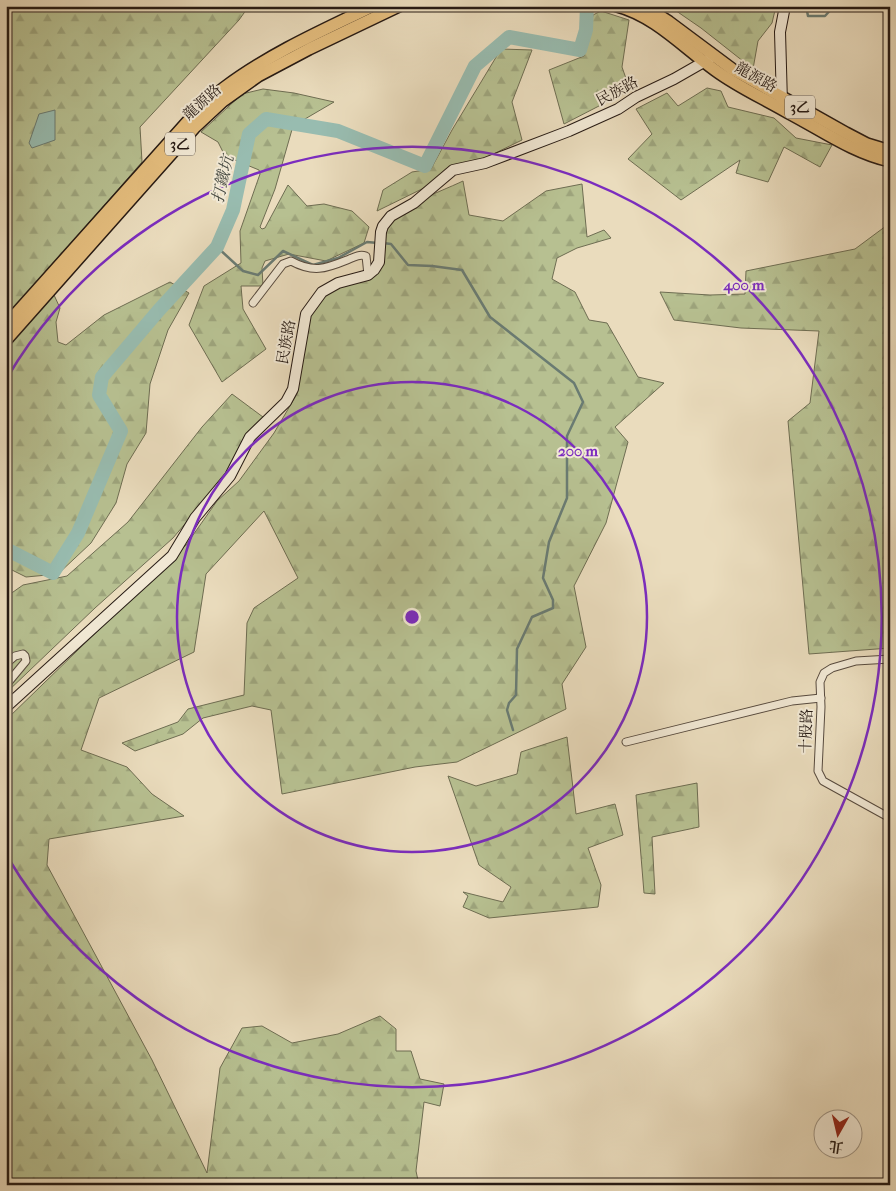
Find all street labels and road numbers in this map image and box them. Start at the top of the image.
street label: 龍源路 [732,58,780,96]
street label: 民族路 [593,72,641,110]
street label: 龍源路 [179,80,225,124]
road number: 3乙 [785,95,815,118]
road number: 3乙 [165,132,195,156]
street label: 民族路 [273,318,299,366]
street label: 十股路 [796,708,816,754]

